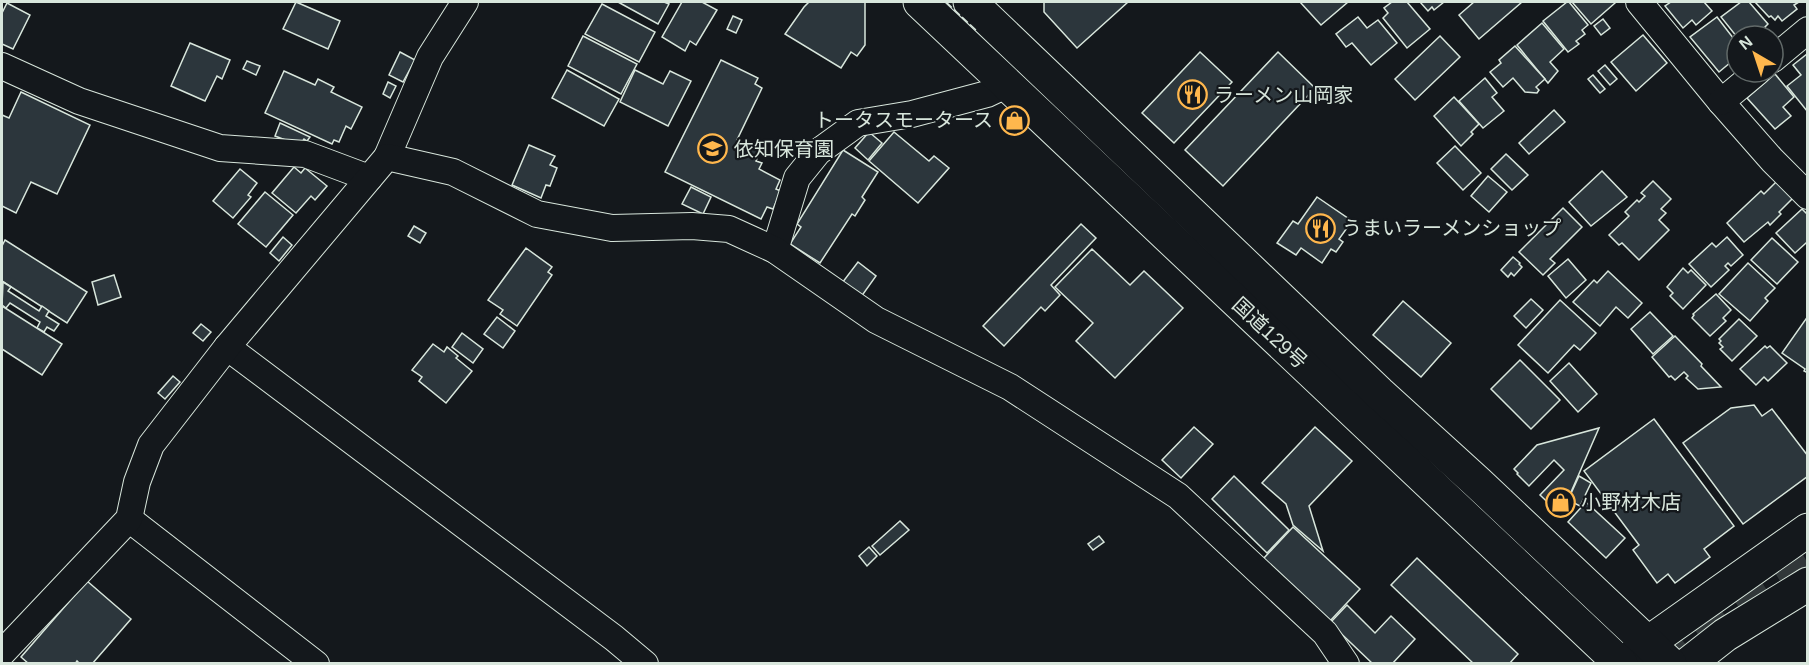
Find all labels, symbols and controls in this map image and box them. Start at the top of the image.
north arrow [1725,24,1785,84]
text: N [1736,32,1756,53]
restaurant icon: ラーメン山岡家 [1177,79,1209,111]
place label: ラーメン山岡家 [1214,84,1353,106]
shop icon: トータスモータース [998,104,1030,136]
place label: トータスモータース [814,109,993,131]
school or university icon: 依知保育園 [697,133,729,165]
place label: 依知保育園 [734,138,834,160]
restaurant icon: うまいラーメンショップ [1305,212,1337,244]
place label: うまいラーメンショップ [1342,217,1561,239]
street label: 国道129号 [1228,293,1312,373]
shop icon: 小野材木店 [1544,486,1576,518]
place label: 小野材木店 [1581,491,1681,513]

